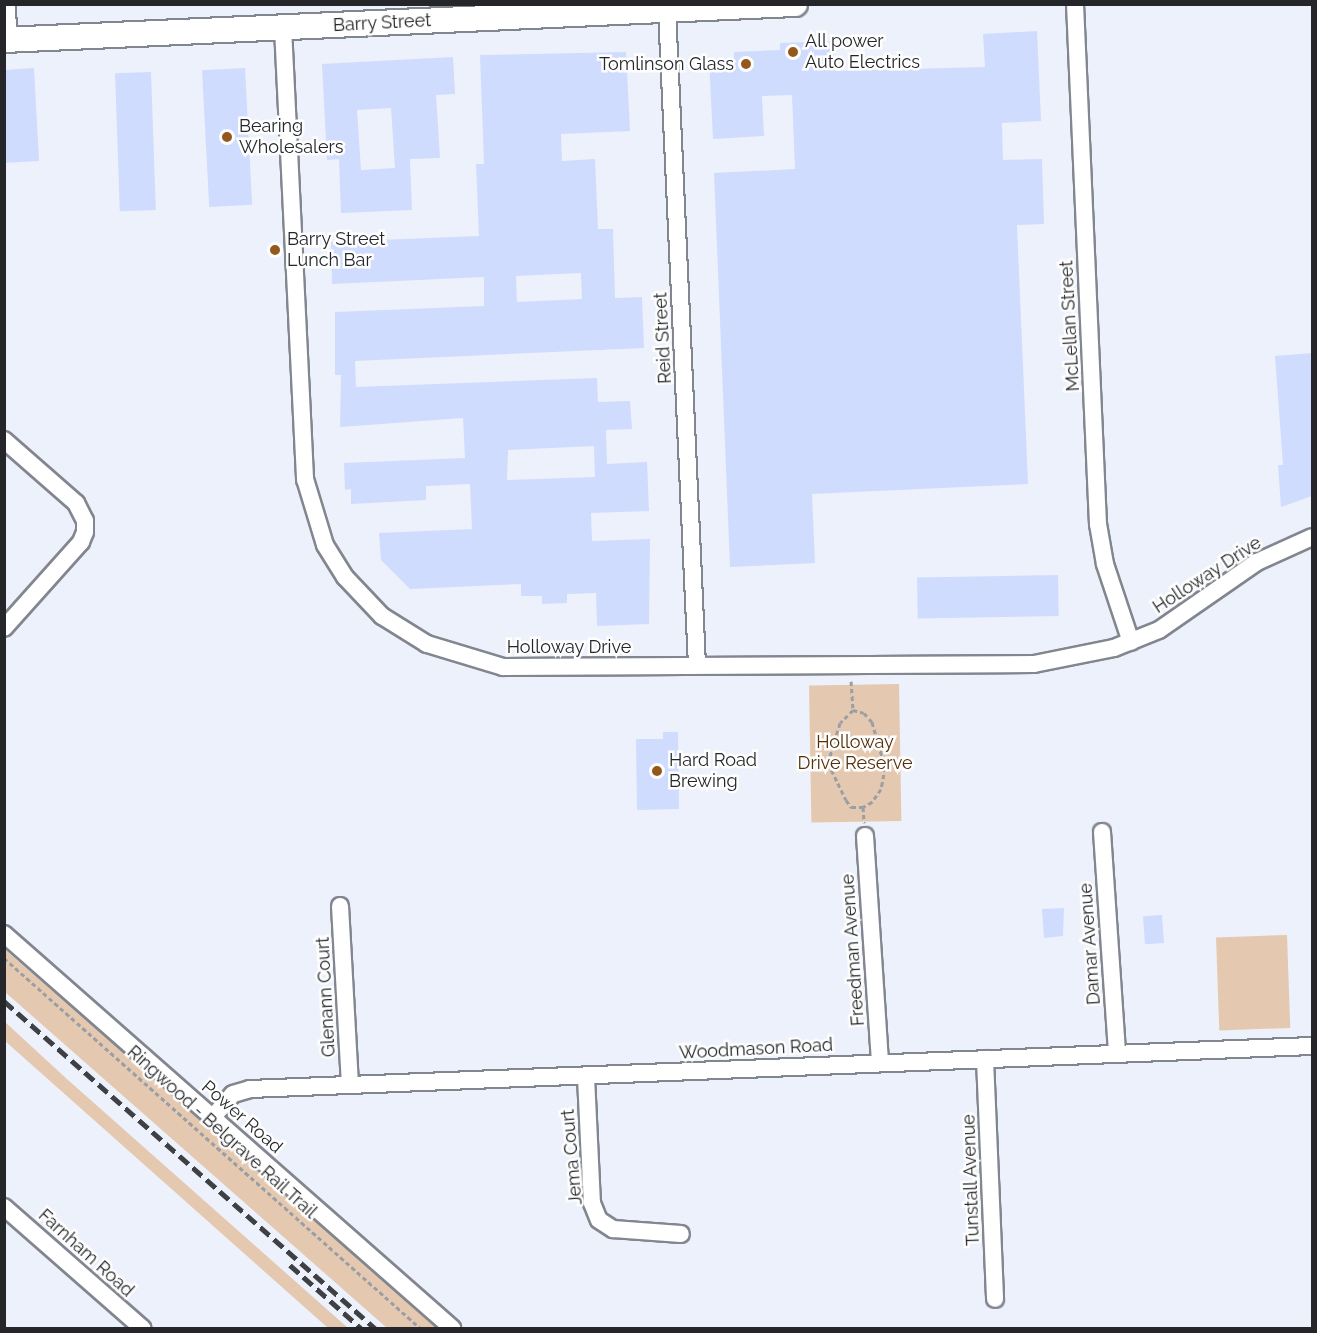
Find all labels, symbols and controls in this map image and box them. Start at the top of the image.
street label: Barry Street [332,10,432,36]
place label: All power Auto Electrics [805,31,920,74]
marker: All power Auto Electrics [786,45,800,59]
place label: Tomlinson Glass [599,53,734,75]
marker: Tomlinson Glass [739,57,753,71]
place label: Bearing Wholesalers [239,116,343,158]
marker: Bearing Wholesalers [220,130,234,144]
place label: Barry Street Lunch Bar [287,229,386,272]
marker: Barry Street Lunch Bar [268,243,282,257]
street label: McLellan Street [1056,260,1084,392]
street label: Reid Street [650,292,676,384]
street label: Holloway Drive [1149,532,1265,618]
street label: Holloway Drive [506,636,632,658]
park label: Holloway Drive Reserve [798,732,912,774]
place label: Hard Road Brewing [669,750,757,792]
marker: Hard Road Brewing [650,764,664,778]
street label: Freedman Avenue [837,873,869,1027]
street label: Damar Avenue [1075,882,1105,1006]
street label: Glenann Court [312,936,340,1058]
street label: Woodmason Road [678,1034,834,1064]
street label: Ringwood - Belgrave Rail Trail [122,1041,322,1223]
street label: Power Road [197,1076,287,1158]
street label: Jema Court [557,1108,587,1206]
street label: Tunstall Avenue [958,1113,984,1247]
street label: Farnham Road [34,1205,138,1301]

